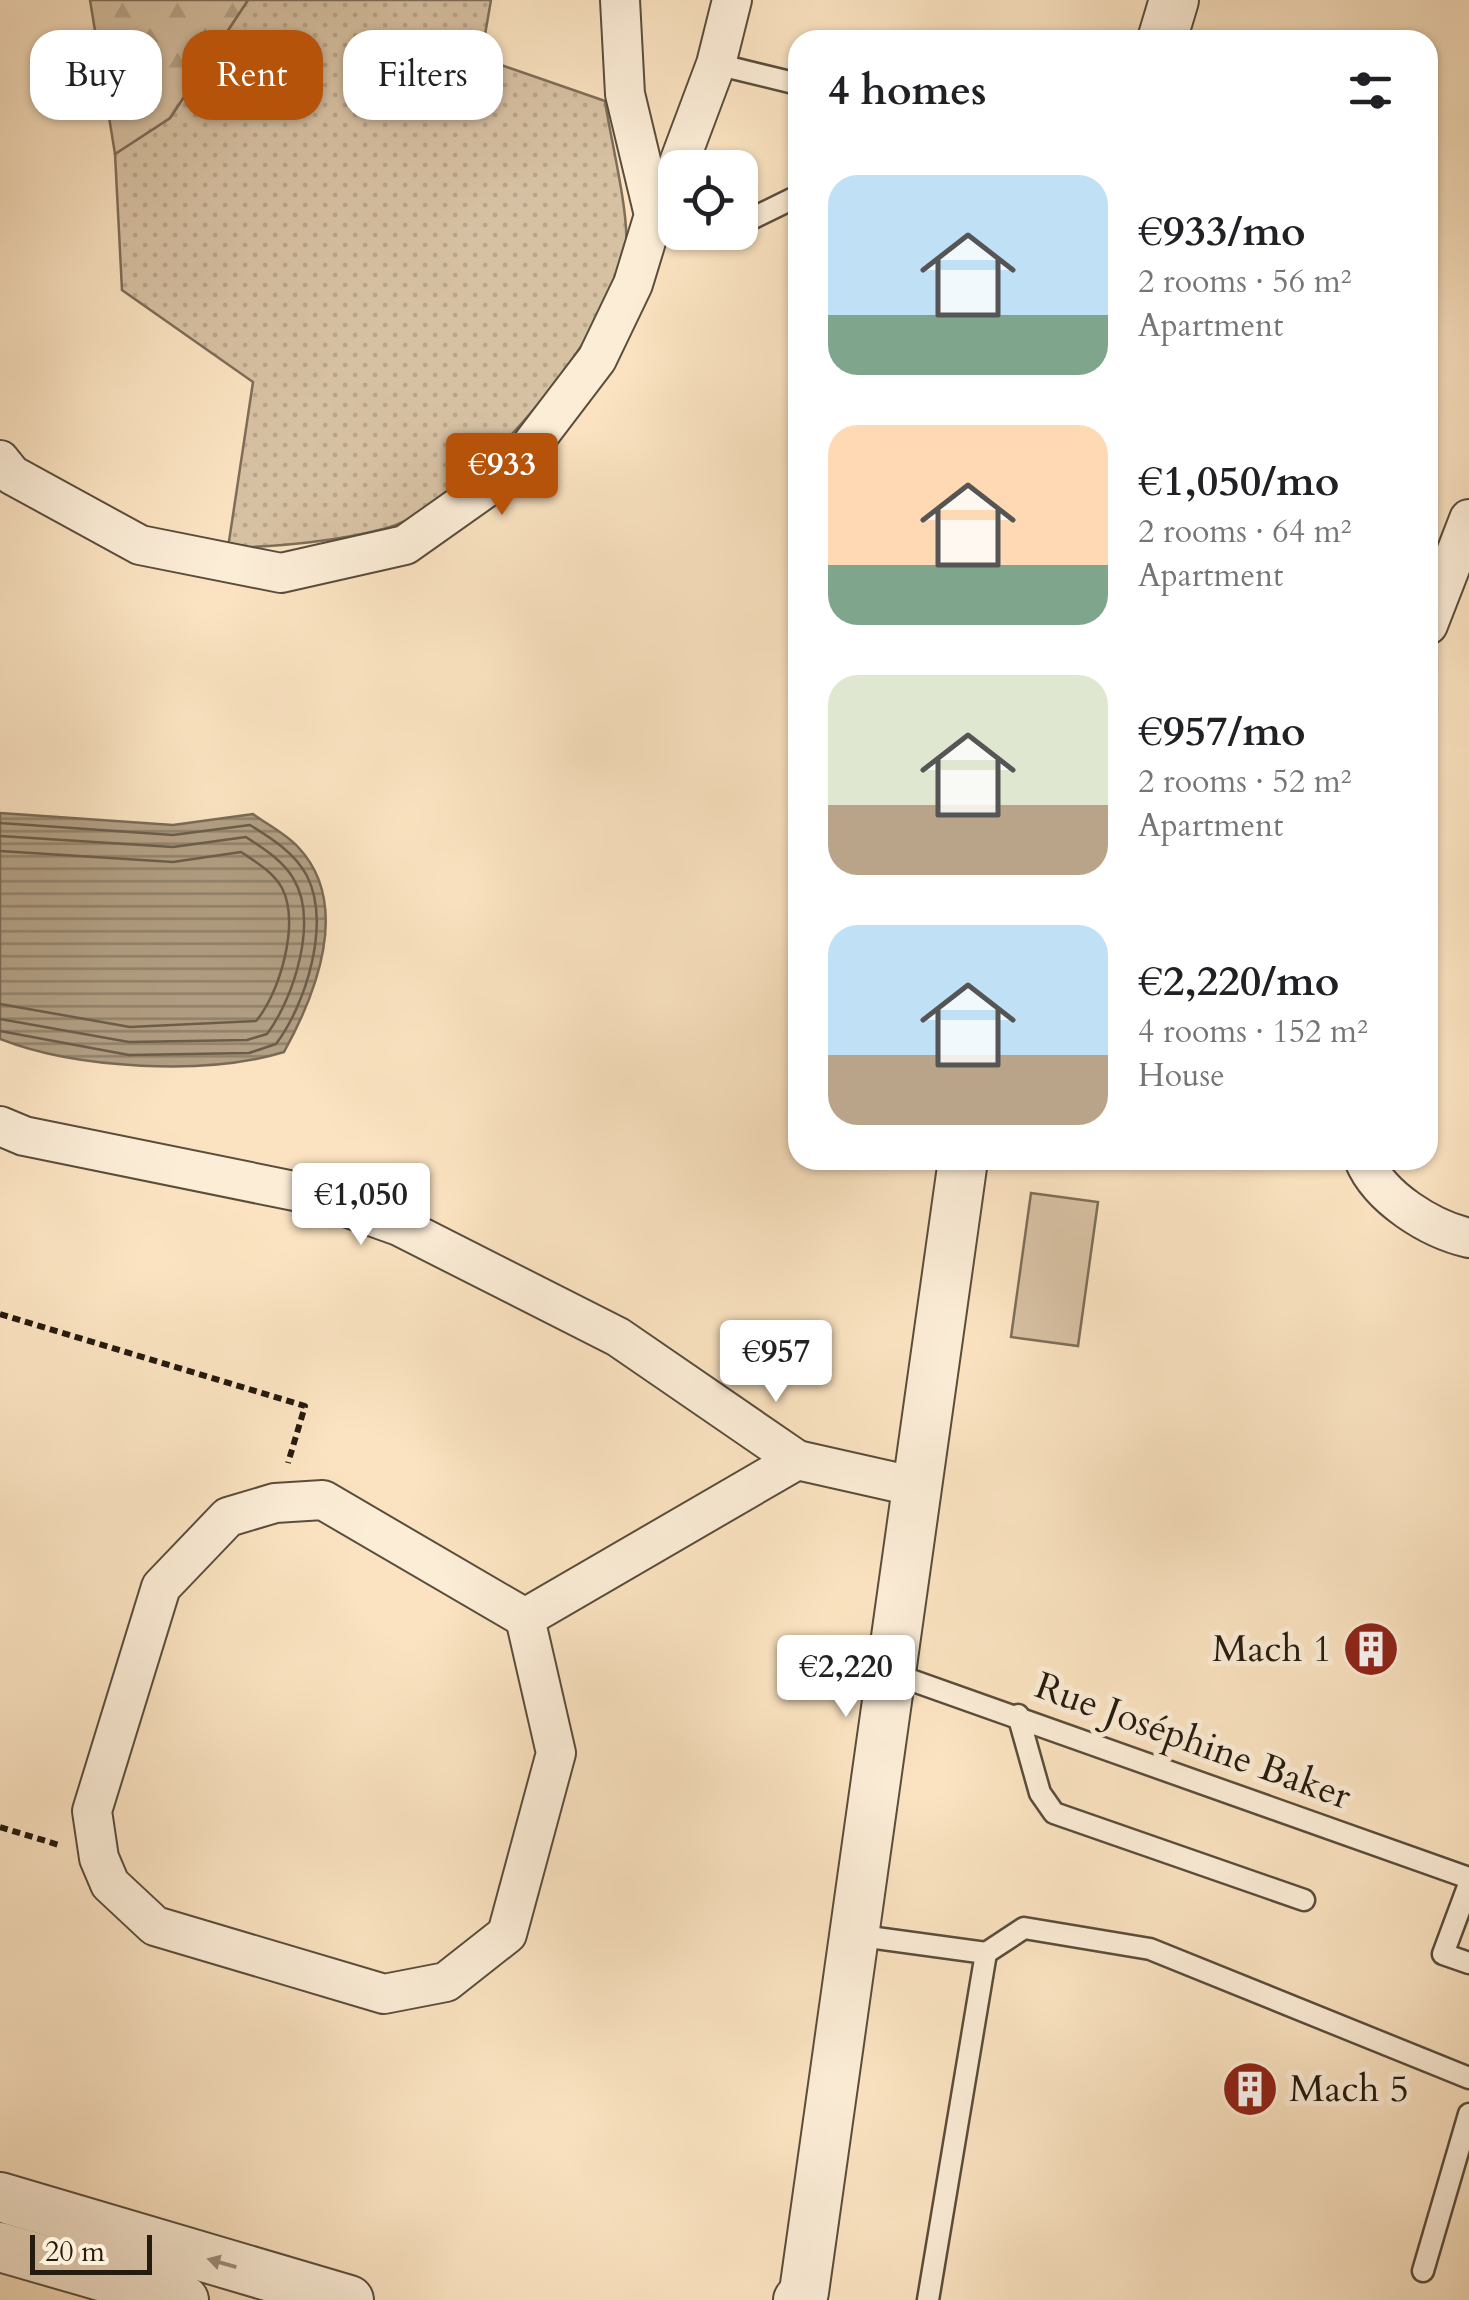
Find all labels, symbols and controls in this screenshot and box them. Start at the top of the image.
chip: Buy [30,30,162,120]
chip: Rent [182,30,323,120]
chip: Filters [343,30,503,120]
text: 4 homes [828,62,986,119]
icon: filters [1343,63,1398,118]
map controls [658,150,758,250]
button: locate [658,150,758,250]
text: €933/mo [1138,203,1306,260]
icon: home [908,215,1028,335]
text: 2 rooms · 56 m² [1138,260,1351,304]
text: Apartment [1138,304,1283,348]
pin: €933 [443,433,561,518]
text: €933 [468,443,536,487]
text: €1,050/mo [1138,453,1339,510]
icon: home [908,465,1028,585]
text: 2 rooms · 64 m² [1138,510,1351,554]
text: Apartment [1138,554,1283,598]
text: €957/mo [1138,703,1306,760]
icon: home [908,715,1028,835]
text: 2 rooms · 52 m² [1138,760,1351,804]
text: Apartment [1138,804,1283,848]
text: €2,220/mo [1138,953,1339,1010]
icon: home [908,965,1028,1085]
text: 4 rooms · 152 m² [1138,1010,1368,1054]
text: House [1138,1054,1225,1098]
pin: €1,050 [280,1163,442,1248]
text: €1,050 [314,1173,408,1217]
pin: €957 [717,1320,835,1405]
text: €957 [742,1330,810,1374]
building icon: Mach 1 [1341,1619,1401,1679]
place label: Mach 1 [1212,1623,1332,1675]
pin: €2,220 [765,1635,927,1720]
text: €2,220 [799,1645,893,1689]
street label: Rue Joséphine Baker [1028,1660,1358,1822]
building icon: Mach 5 [1220,2059,1280,2119]
place label: Mach 5 [1289,2063,1409,2115]
scale bar [30,2230,152,2274]
text: 20 m [45,2233,105,2271]
one-way arrow [206,2254,237,2270]

